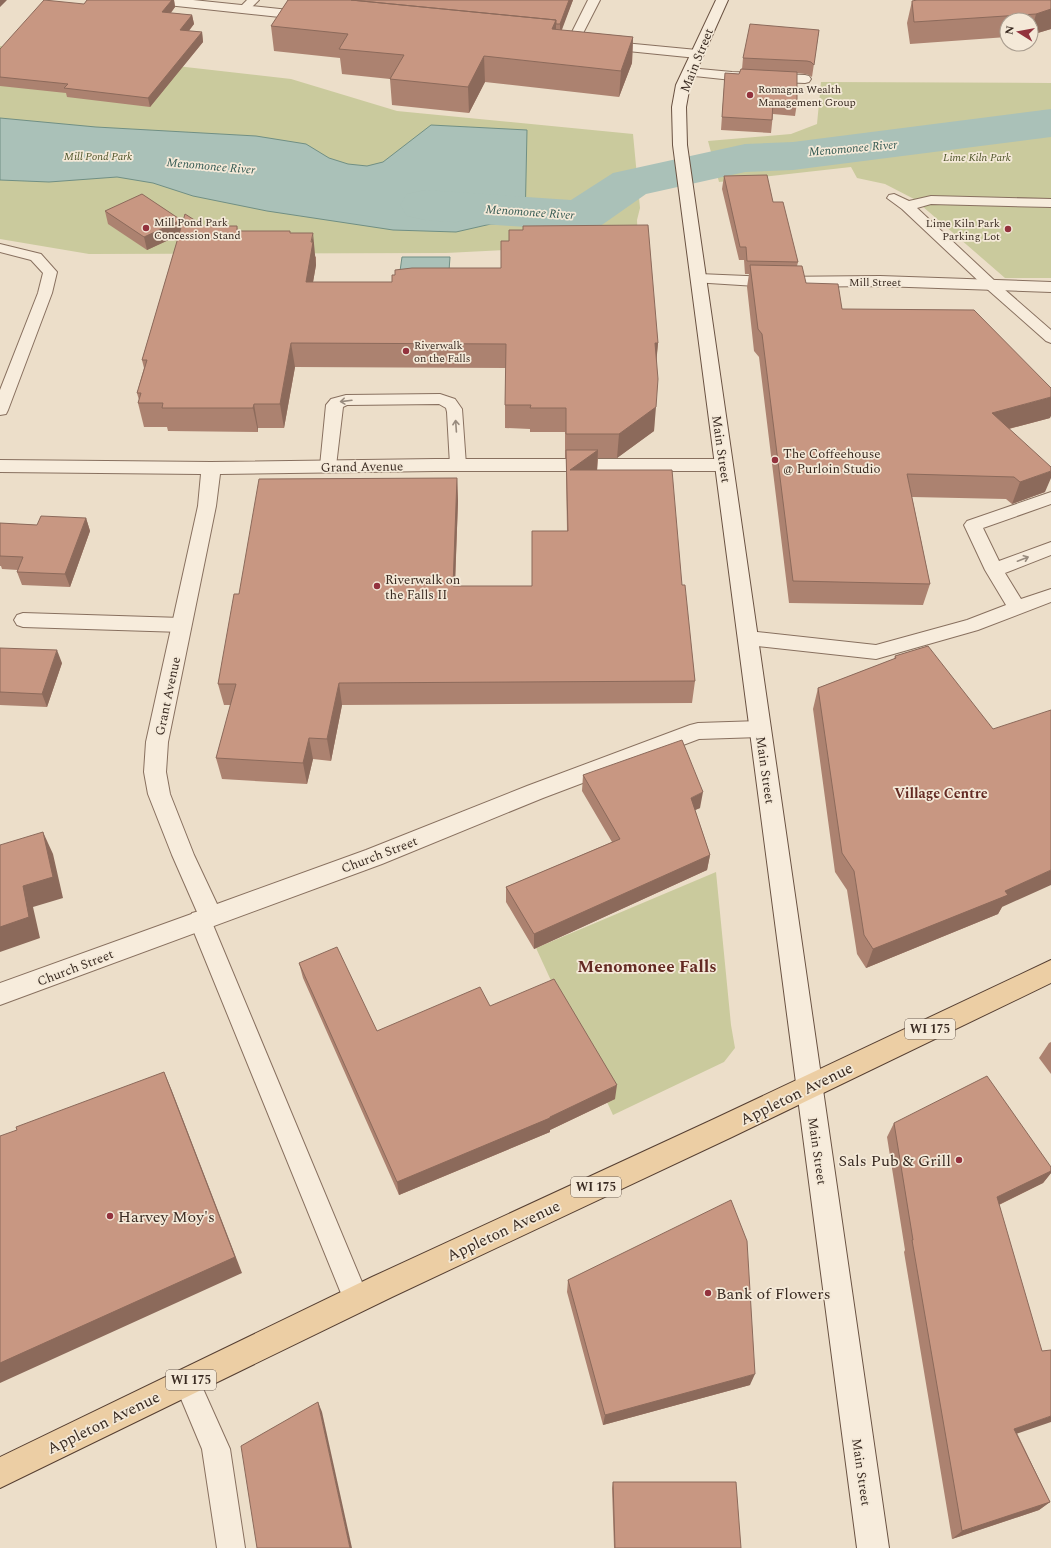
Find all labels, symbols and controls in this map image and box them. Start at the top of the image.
north arrow [999,12,1039,52]
text: N [1000,24,1019,36]
street label: Main Street [675,25,719,96]
place label: Romagna Wealth Management Group [758,81,856,111]
marker: Romagna Wealth Management Group [745,90,755,100]
water label: Menomonee River [808,135,899,162]
park label: Mill Pond Park [64,148,132,165]
park label: Lime Kiln Park [943,149,1011,166]
water label: Menomonee River [166,153,257,180]
water label: Menomonee River [485,200,576,225]
place label: Mill Pond Park Concession Stand [154,214,241,244]
place label: Lime Kiln Park Parking Lot [926,215,1000,245]
marker: Mill Pond Park Concession Stand [141,223,151,233]
marker: Lime Kiln Park Parking Lot [1003,224,1013,234]
street label: Mill Street [849,274,901,291]
place label: Riverwalk on the Falls [414,337,471,367]
marker: Riverwalk on the Falls [401,346,411,356]
one-way arrow [340,397,353,405]
street label: Main Street [706,414,736,485]
one-way arrow [453,420,460,433]
place label: The Coffeehouse @ Purloin Studio [783,444,881,479]
marker: The Coffeehouse @ Purloin Studio [770,455,780,465]
street label: Grand Avenue [321,456,404,478]
one-way arrow [1016,554,1028,562]
place label: Riverwalk on the Falls II [385,570,461,605]
marker: Riverwalk on the Falls II [372,581,382,591]
street label: Grant Avenue [150,655,186,737]
street label: Main Street [750,735,780,806]
district label: Village Centre [894,783,988,804]
street label: Church Street [338,831,421,879]
street label: Church Street [34,944,117,992]
district label: Menomonee Falls [577,954,717,980]
road number: WI 175 [905,1019,955,1039]
street label: Appleton Avenue [736,1056,857,1132]
street label: Main Street [802,1116,832,1187]
place label: Sals Pub & Grill [839,1149,951,1173]
marker: Sals Pub & Grill [954,1155,964,1165]
road number: WI 175 [571,1177,621,1197]
street label: Appleton Avenue [443,1194,564,1268]
place label: Harvey Moy's [118,1205,215,1229]
marker: Harvey Moy's [105,1211,115,1221]
place label: Bank of Flowers [716,1282,831,1306]
marker: Bank of Flowers [703,1288,713,1298]
road number: WI 175 [166,1370,216,1390]
street label: Appleton Avenue [43,1385,164,1461]
street label: Main Street [846,1437,876,1508]

